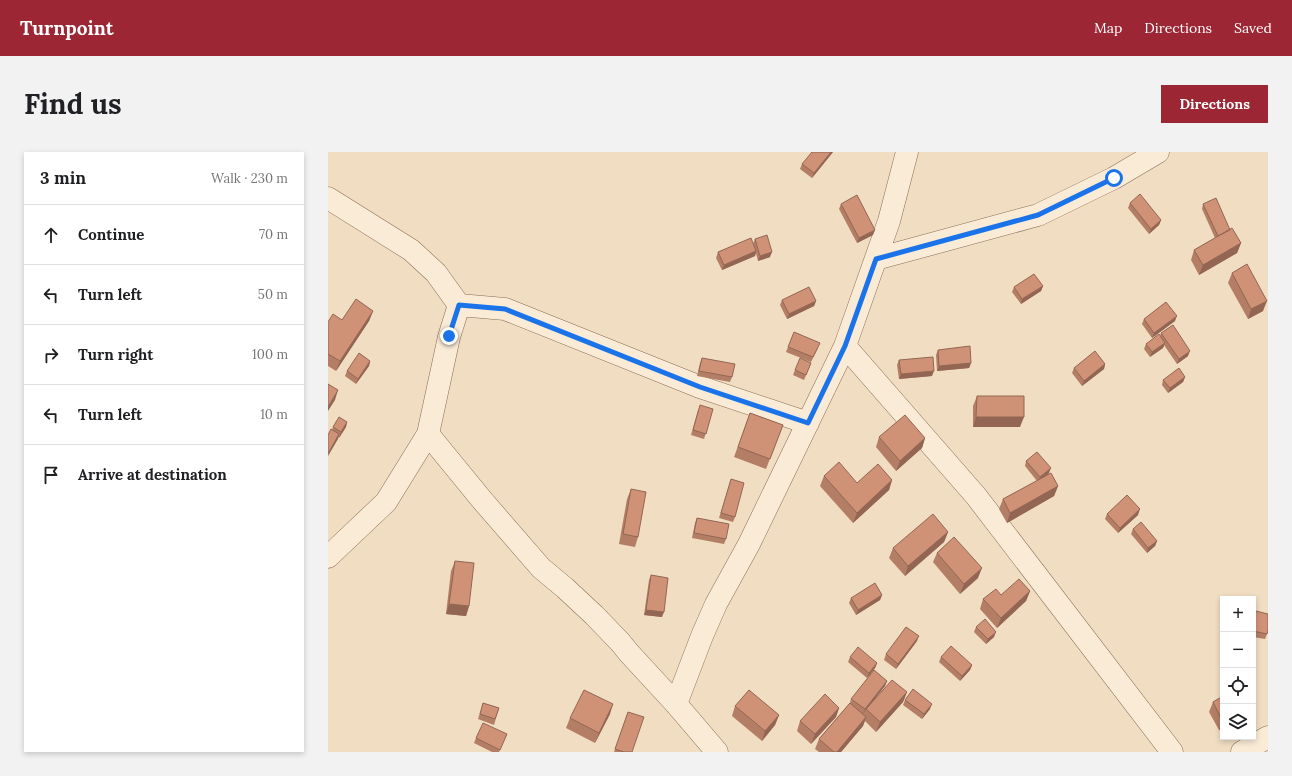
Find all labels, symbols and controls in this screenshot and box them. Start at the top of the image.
text: Turnpoint [20,16,114,40]
text: Map [1094,19,1122,37]
text: Directions [1144,19,1212,37]
text: Saved [1234,19,1272,37]
button: Directions [1161,85,1268,123]
text: Find us [24,86,122,122]
text: 3 min [40,167,86,189]
route start [1105,169,1123,187]
text: Walk · 230 m [211,170,288,187]
icon: ahead [40,224,62,246]
text: Continue [78,225,144,244]
text: 70 m [259,226,288,243]
icon: left [40,284,62,306]
text: Turn left [78,285,142,304]
text: 50 m [258,286,288,303]
route end [440,327,458,345]
icon: right [40,344,62,366]
text: Turn right [78,345,154,364]
text: 100 m [252,346,288,363]
icon: left [40,404,62,426]
text: Turn left [78,405,142,424]
text: 10 m [260,406,288,423]
icon: arrive [40,464,62,486]
text: Arrive at destination [78,465,227,484]
map controls [1220,596,1256,740]
button: + [1220,596,1256,632]
button: − [1220,632,1256,668]
button: locate [1220,668,1256,704]
button: layers [1220,704,1256,740]

